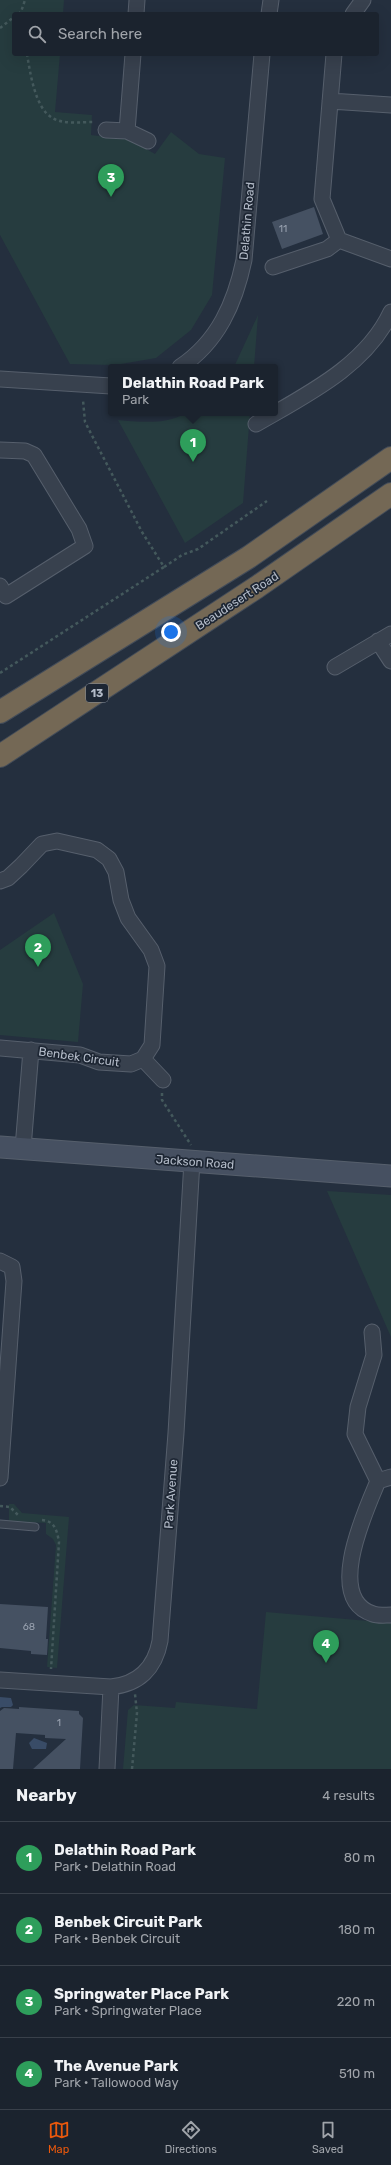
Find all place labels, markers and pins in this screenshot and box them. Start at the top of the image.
pin: 3 [98,164,124,197]
pin: 1 [180,429,206,462]
pin: 2 [25,934,51,967]
pin: 4 [313,1630,339,1663]

